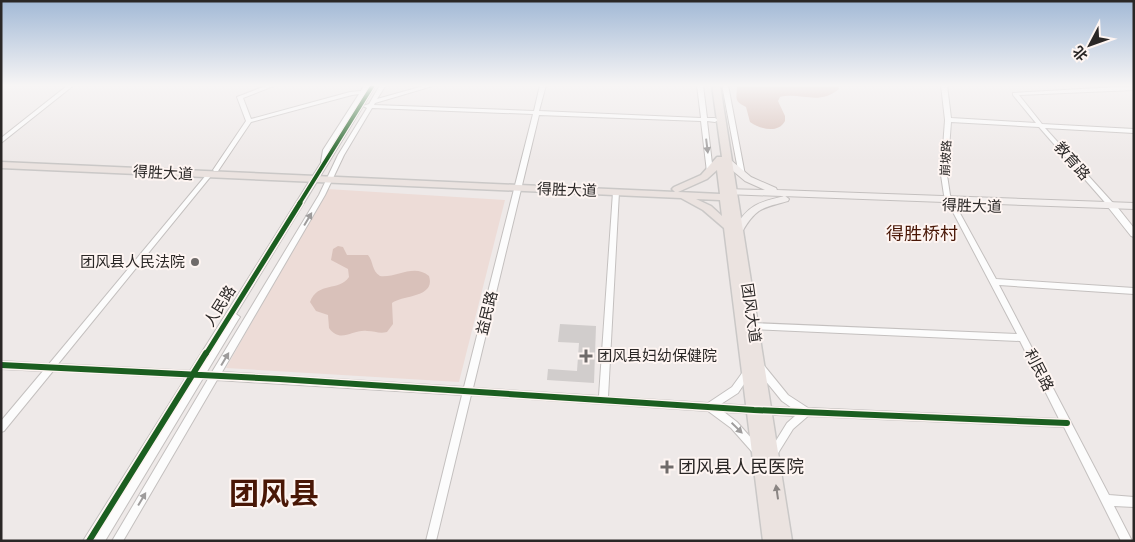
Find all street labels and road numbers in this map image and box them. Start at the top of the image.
street label: 教育路 [1050,138,1094,184]
street label: 崩坡路 [938,140,954,176]
street label: 得胜大道 [133,162,193,184]
street label: 得胜大道 [537,180,597,200]
street label: 得胜大道 [942,196,1002,216]
street label: 人民路 [200,282,240,330]
street label: 团风大道 [738,282,764,344]
street label: 益民路 [473,289,501,337]
street label: 利民路 [1021,346,1057,394]

